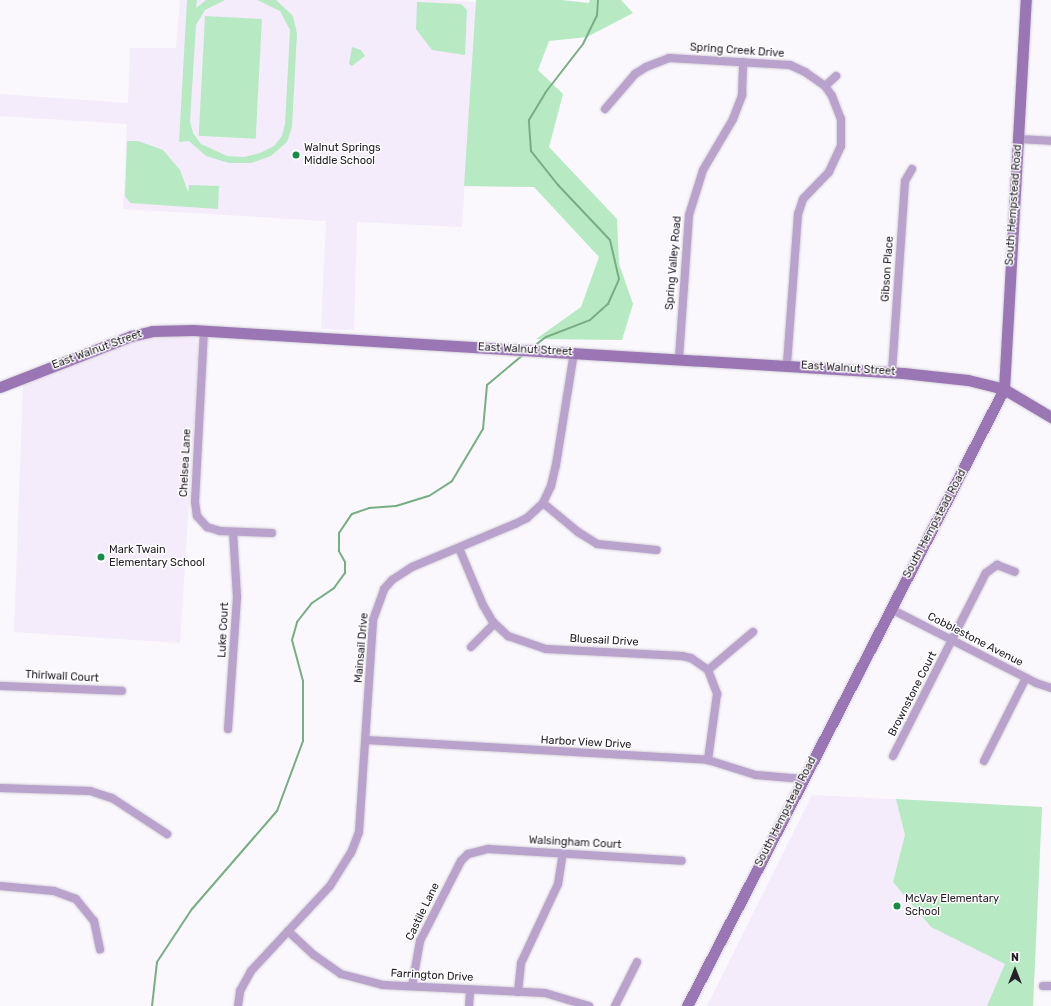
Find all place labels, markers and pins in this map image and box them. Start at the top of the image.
place label: Walnut Springs Middle School [304,142,381,168]
marker: Walnut Springs Middle School [291,150,301,160]
place label: Mark Twain Elementary School [109,544,205,570]
marker: Mark Twain Elementary School [96,552,106,562]
place label: McVay Elementary School [905,893,999,919]
marker: McVay Elementary School [892,901,902,911]

